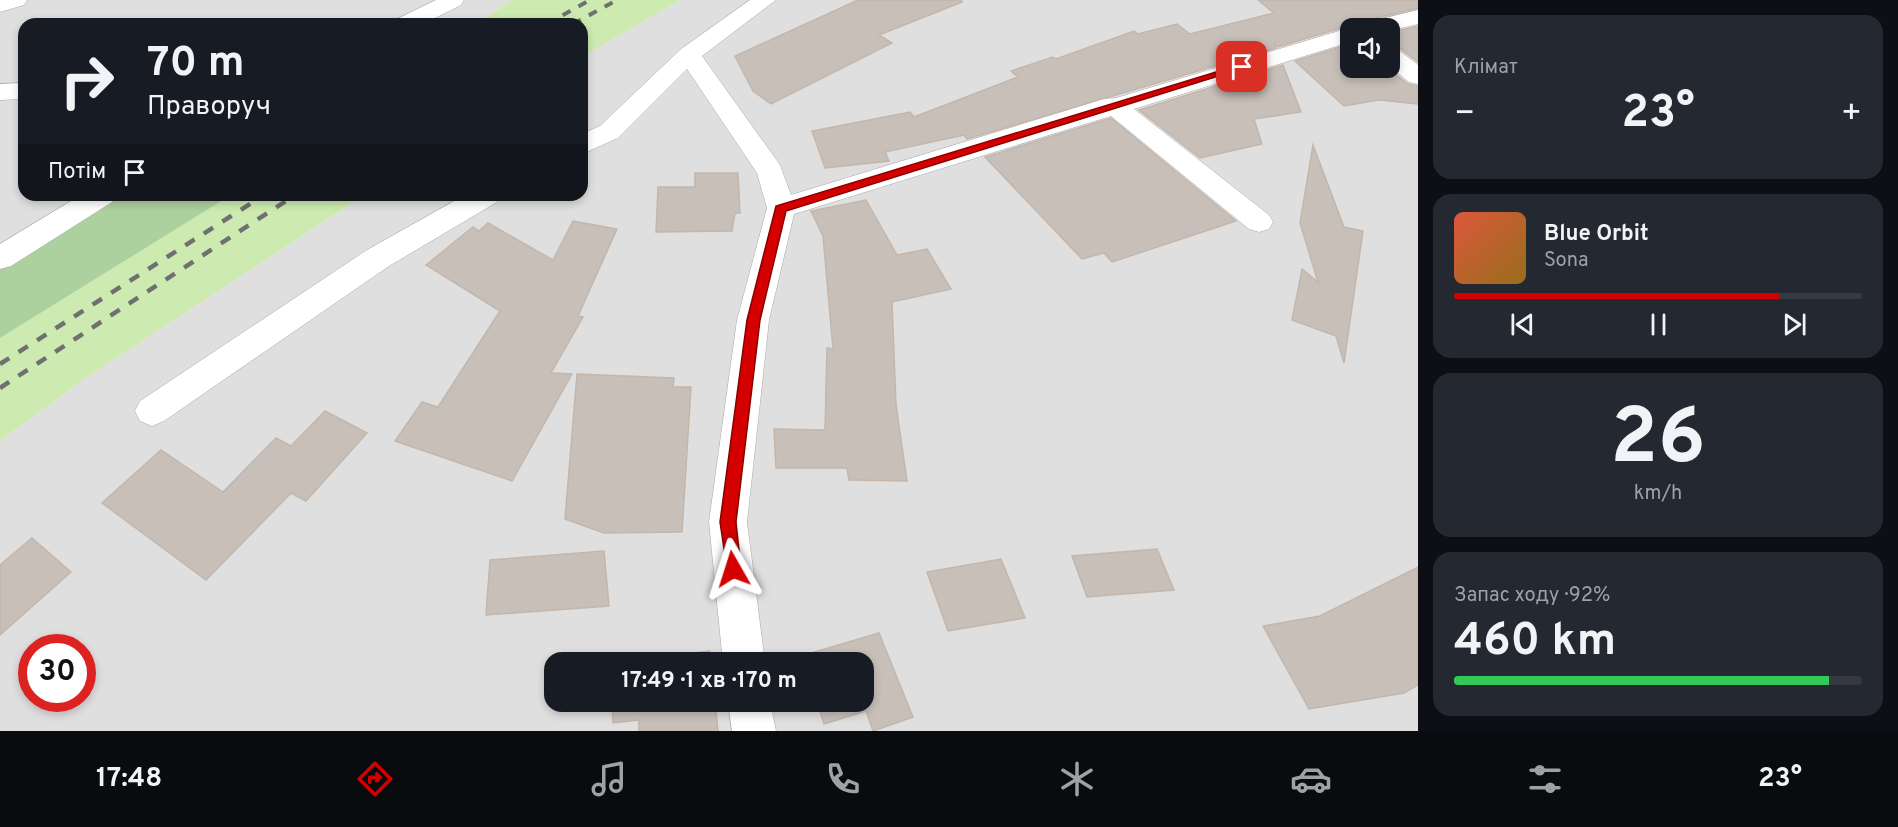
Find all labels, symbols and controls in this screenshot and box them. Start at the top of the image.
map controls [1340,18,1400,78]
button: sound [1340,18,1400,78]
text: 70 m [147,38,245,91]
pin [1216,41,1267,92]
icon: right [48,42,126,120]
icon: arrive [1225,50,1258,83]
text: Клімат [1454,55,1518,81]
text: 23° [1621,86,1695,143]
text: Праворуч [147,90,271,124]
text: − [1454,94,1475,136]
text: + [1841,94,1862,136]
icon: arrive [118,156,151,189]
text: Потім [48,159,106,186]
text: Blue Orbit [1544,221,1649,248]
text: Sona [1544,248,1589,274]
icon: previous [1506,308,1539,341]
icon: pause [1642,308,1675,341]
icon: next [1778,308,1811,341]
text: 26 [1610,392,1706,491]
text: km/h [1634,481,1682,507]
position arrow [701,537,765,601]
text: Запас ходу · 92% [1454,583,1610,609]
text: 460 km [1454,614,1616,671]
speed limit sign: 30 [18,634,96,712]
text: 17:49 · 1 хв · 170 m [621,668,797,695]
icon: directions [354,758,396,800]
icon: music [588,758,630,800]
icon: phone [822,758,864,800]
icon: climate [1056,758,1098,800]
icon: car [1290,758,1332,800]
icon: filters [1524,758,1566,800]
text: 17:48 [96,762,162,796]
text: 23° [1758,762,1802,796]

